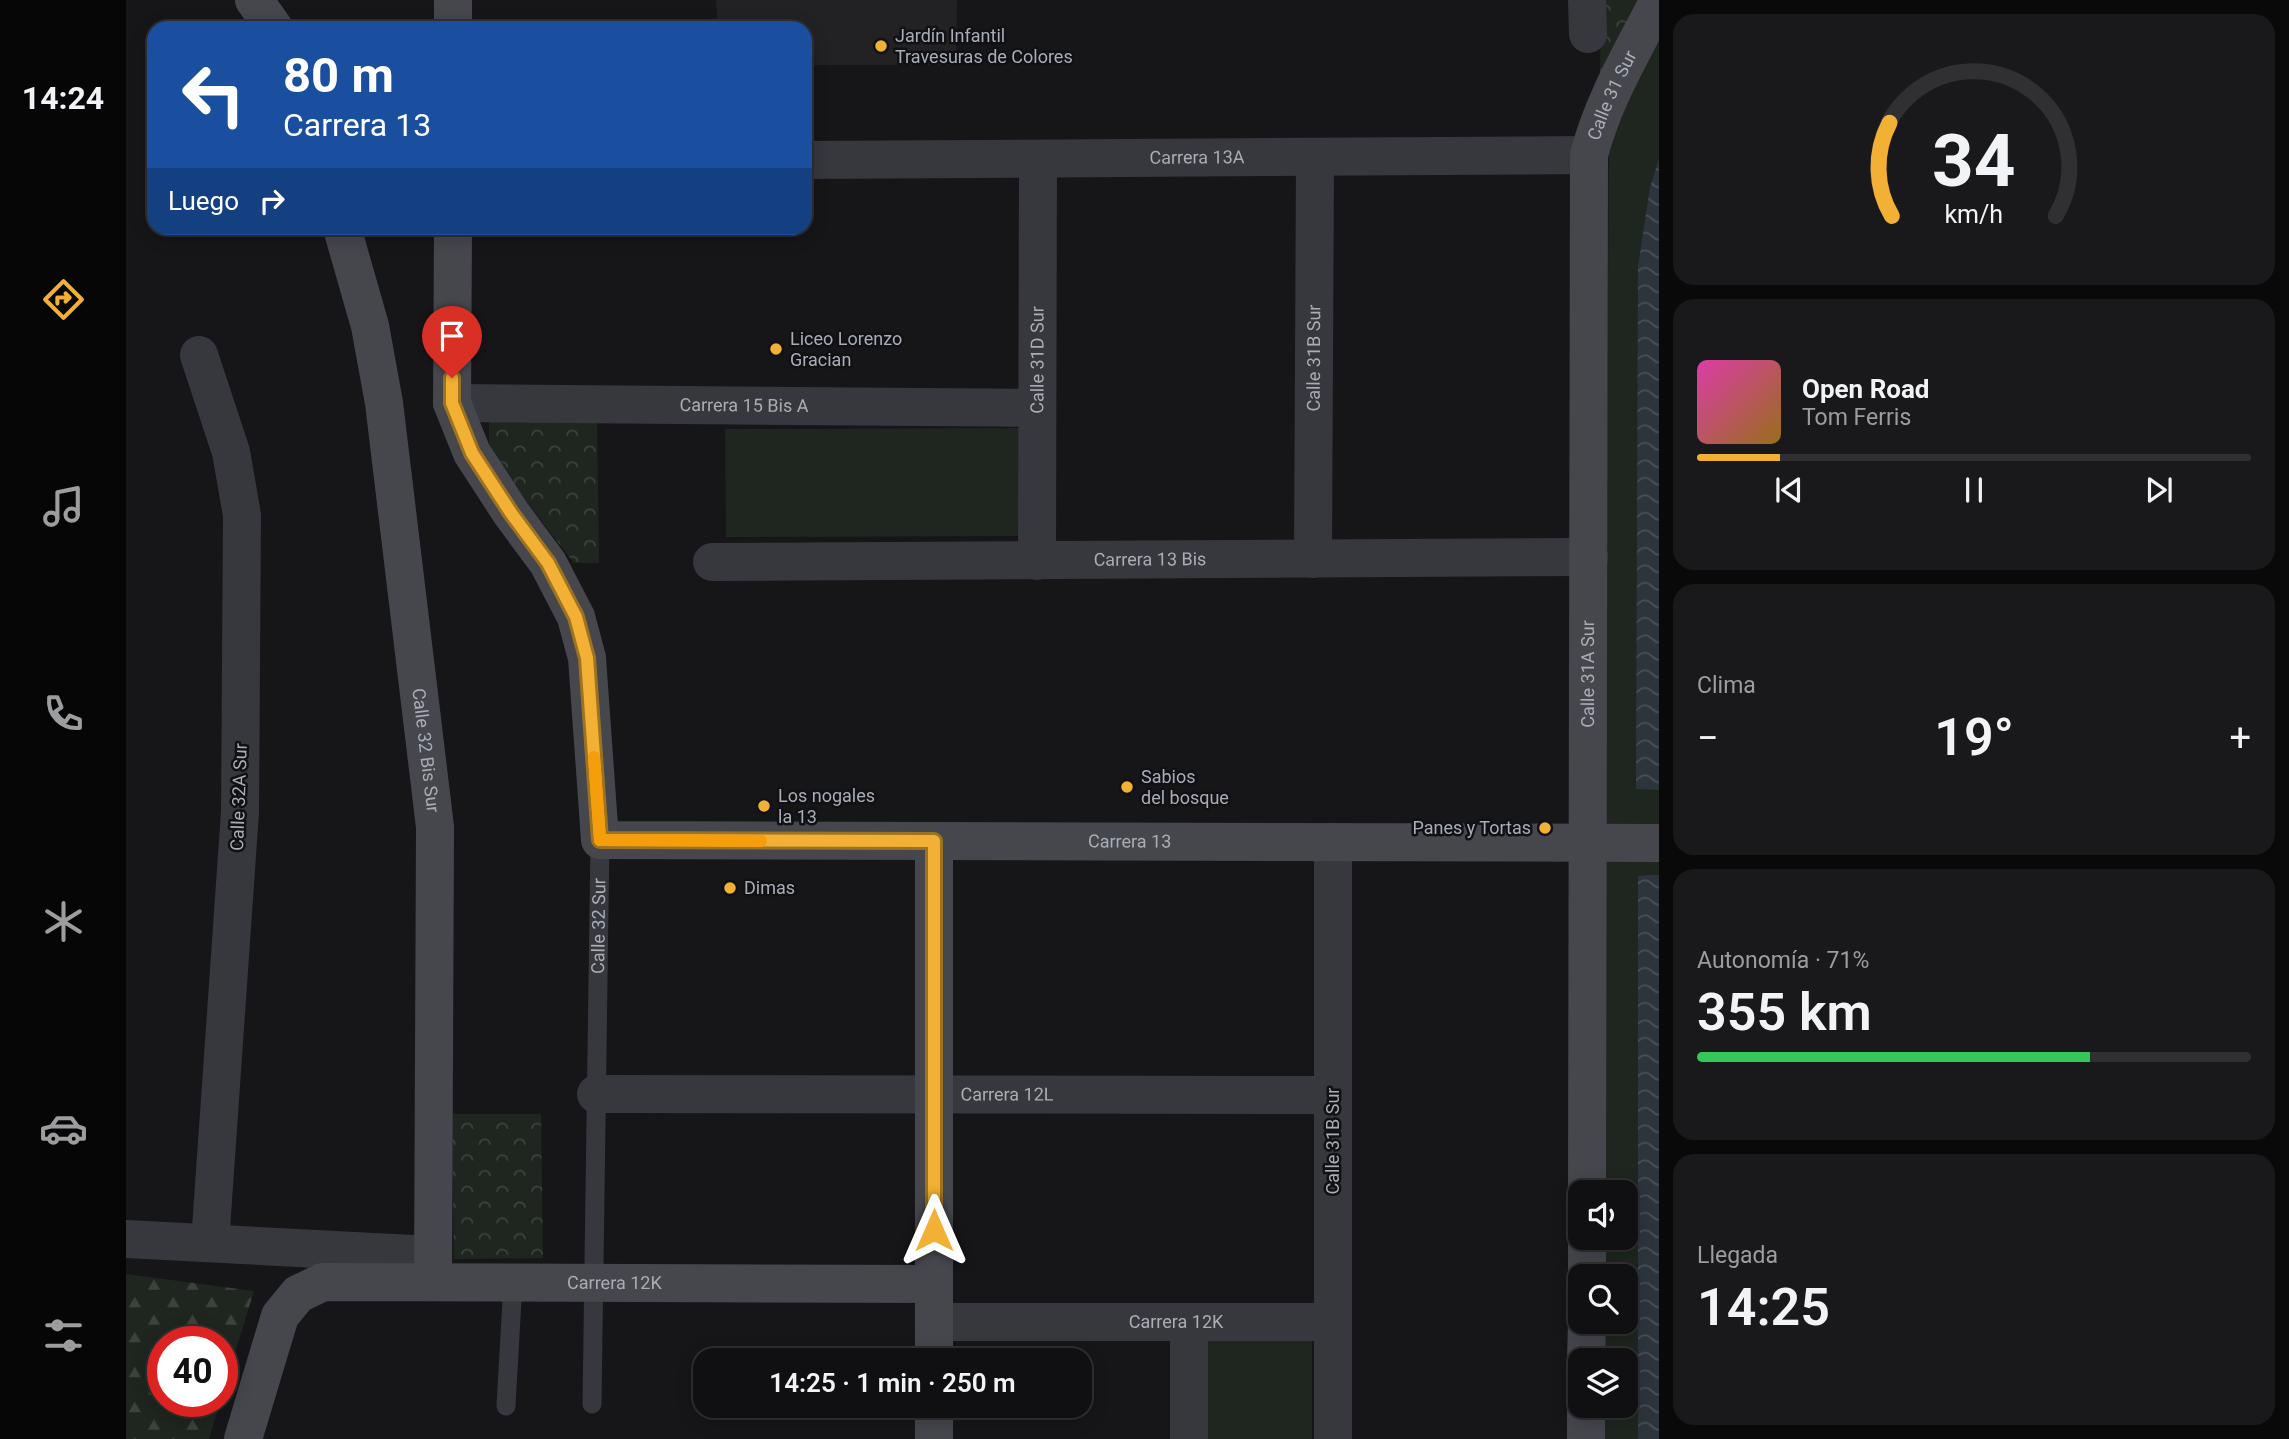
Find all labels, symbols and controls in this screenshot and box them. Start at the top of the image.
place label: Jardín Infantil Travesuras de Colores [895,25,1073,67]
marker: Jardín Infantil Travesuras de Colores [873,38,889,54]
text: 80 m [283,47,394,104]
street label: Calle 31 Sur [1583,47,1641,143]
icon: left [168,49,259,140]
text: 14:24 [22,79,104,117]
text: Carrera 13 [283,106,431,144]
text: 34 [1932,118,2016,204]
street label: Carrera 13A [1149,146,1245,168]
icon: right [253,182,291,220]
text: Luego [168,186,239,216]
text: km/h [1945,199,2003,228]
icon: directions [39,275,88,324]
street label: Calle 31B Sur [1303,304,1324,412]
pin [422,306,482,378]
street label: Calle 31D Sur [1026,306,1048,414]
icon: arrive [433,317,471,355]
place label: Liceo Lorenzo Gracian [790,328,902,370]
marker: Liceo Lorenzo Gracian [768,341,784,357]
text: Open Road [1802,374,1930,404]
street label: Carrera 15 Bis A [679,394,809,416]
text: Tom Ferris [1802,404,1911,431]
icon: previous [1770,471,1808,509]
icon: pause [1955,471,1993,509]
icon: next [2140,471,2178,509]
icon: music [39,482,88,531]
street label: Carrera 13 Bis [1094,548,1206,570]
street label: Calle 31A Sur [1577,620,1598,728]
text: Clima [1697,672,1756,699]
street label: Calle 32 Bis Sur [408,687,444,814]
icon: phone [39,689,88,738]
text: 19° [1934,707,2014,768]
text: − [1697,716,1719,760]
text: + [2229,716,2251,760]
street label: Calle 32A Sur [226,743,251,851]
place label: Sabios del bosque [1141,766,1229,808]
marker: Sabios del bosque [1119,779,1135,795]
place label: Los nogales la 13 [778,785,875,827]
marker: Los nogales la 13 [756,798,772,814]
place label: Panes y Tortas [1412,817,1531,838]
marker: Panes y Tortas [1537,820,1553,836]
street label: Carrera 13 [1088,830,1171,852]
place label: Dimas [744,877,795,898]
street label: Calle 32 Sur [587,878,609,974]
marker: Dimas [722,880,738,896]
icon: climate [39,897,88,946]
text: Autonomía · 71% [1697,947,1869,974]
text: 355 km [1697,982,1872,1043]
street label: Carrera 12L [960,1083,1054,1105]
street label: Calle 31B Sur [1322,1088,1343,1194]
icon: car [39,1104,88,1153]
map controls [1568,1180,1638,1418]
button: sound [1568,1180,1638,1250]
position arrow [897,1193,971,1267]
text: Llegada [1697,1242,1778,1269]
button: search [1568,1264,1638,1334]
street label: Carrera 12K [567,1272,662,1293]
text: 14:25 [1697,1277,1830,1338]
icon: filters [39,1311,88,1360]
street label: Carrera 12K [1129,1311,1224,1332]
speed limit sign: 40 [147,1326,238,1417]
button: layers [1568,1348,1638,1418]
text: 14:25 · 1 min · 250 m [769,1368,1016,1398]

